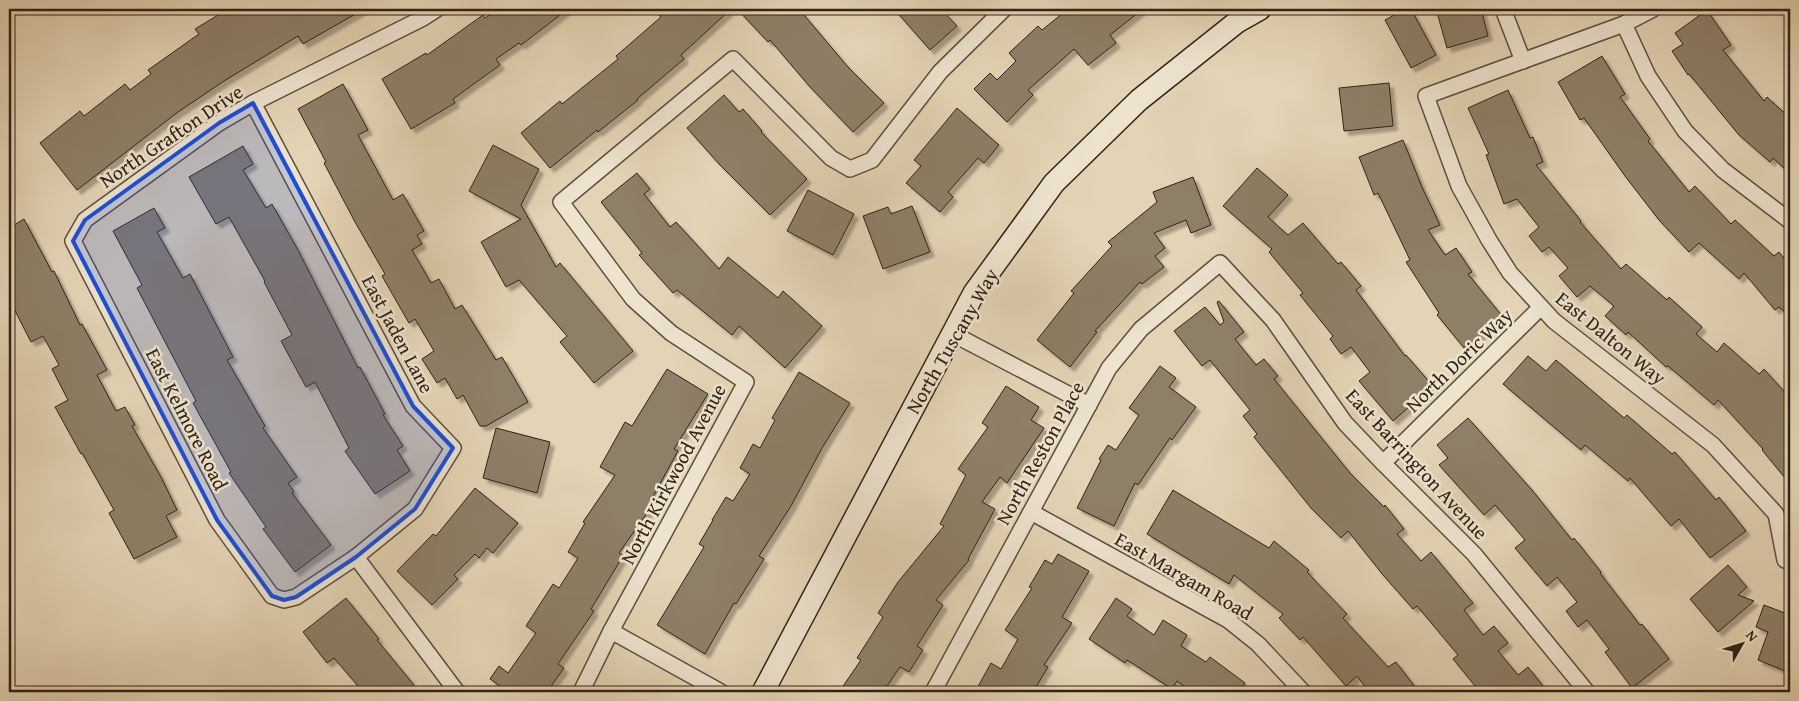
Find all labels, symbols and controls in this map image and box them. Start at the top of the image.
street label: North Grafton Drive [93,77,248,194]
street label: North Tuscany Way [898,263,1005,419]
street label: East Jaden Lane [355,269,442,398]
street label: East Dalton Way [1550,284,1673,391]
street label: North Doric Way [1398,301,1519,418]
street label: East Kelmore Road [139,343,236,495]
street label: North Reston Place [988,376,1091,530]
street label: North Kirkwood Avenue [613,378,733,569]
street label: East Barrington Avenue [1339,382,1495,546]
street label: East Margam Road [1110,524,1259,627]
north arrow [1716,618,1766,668]
text: N [1741,626,1763,646]

